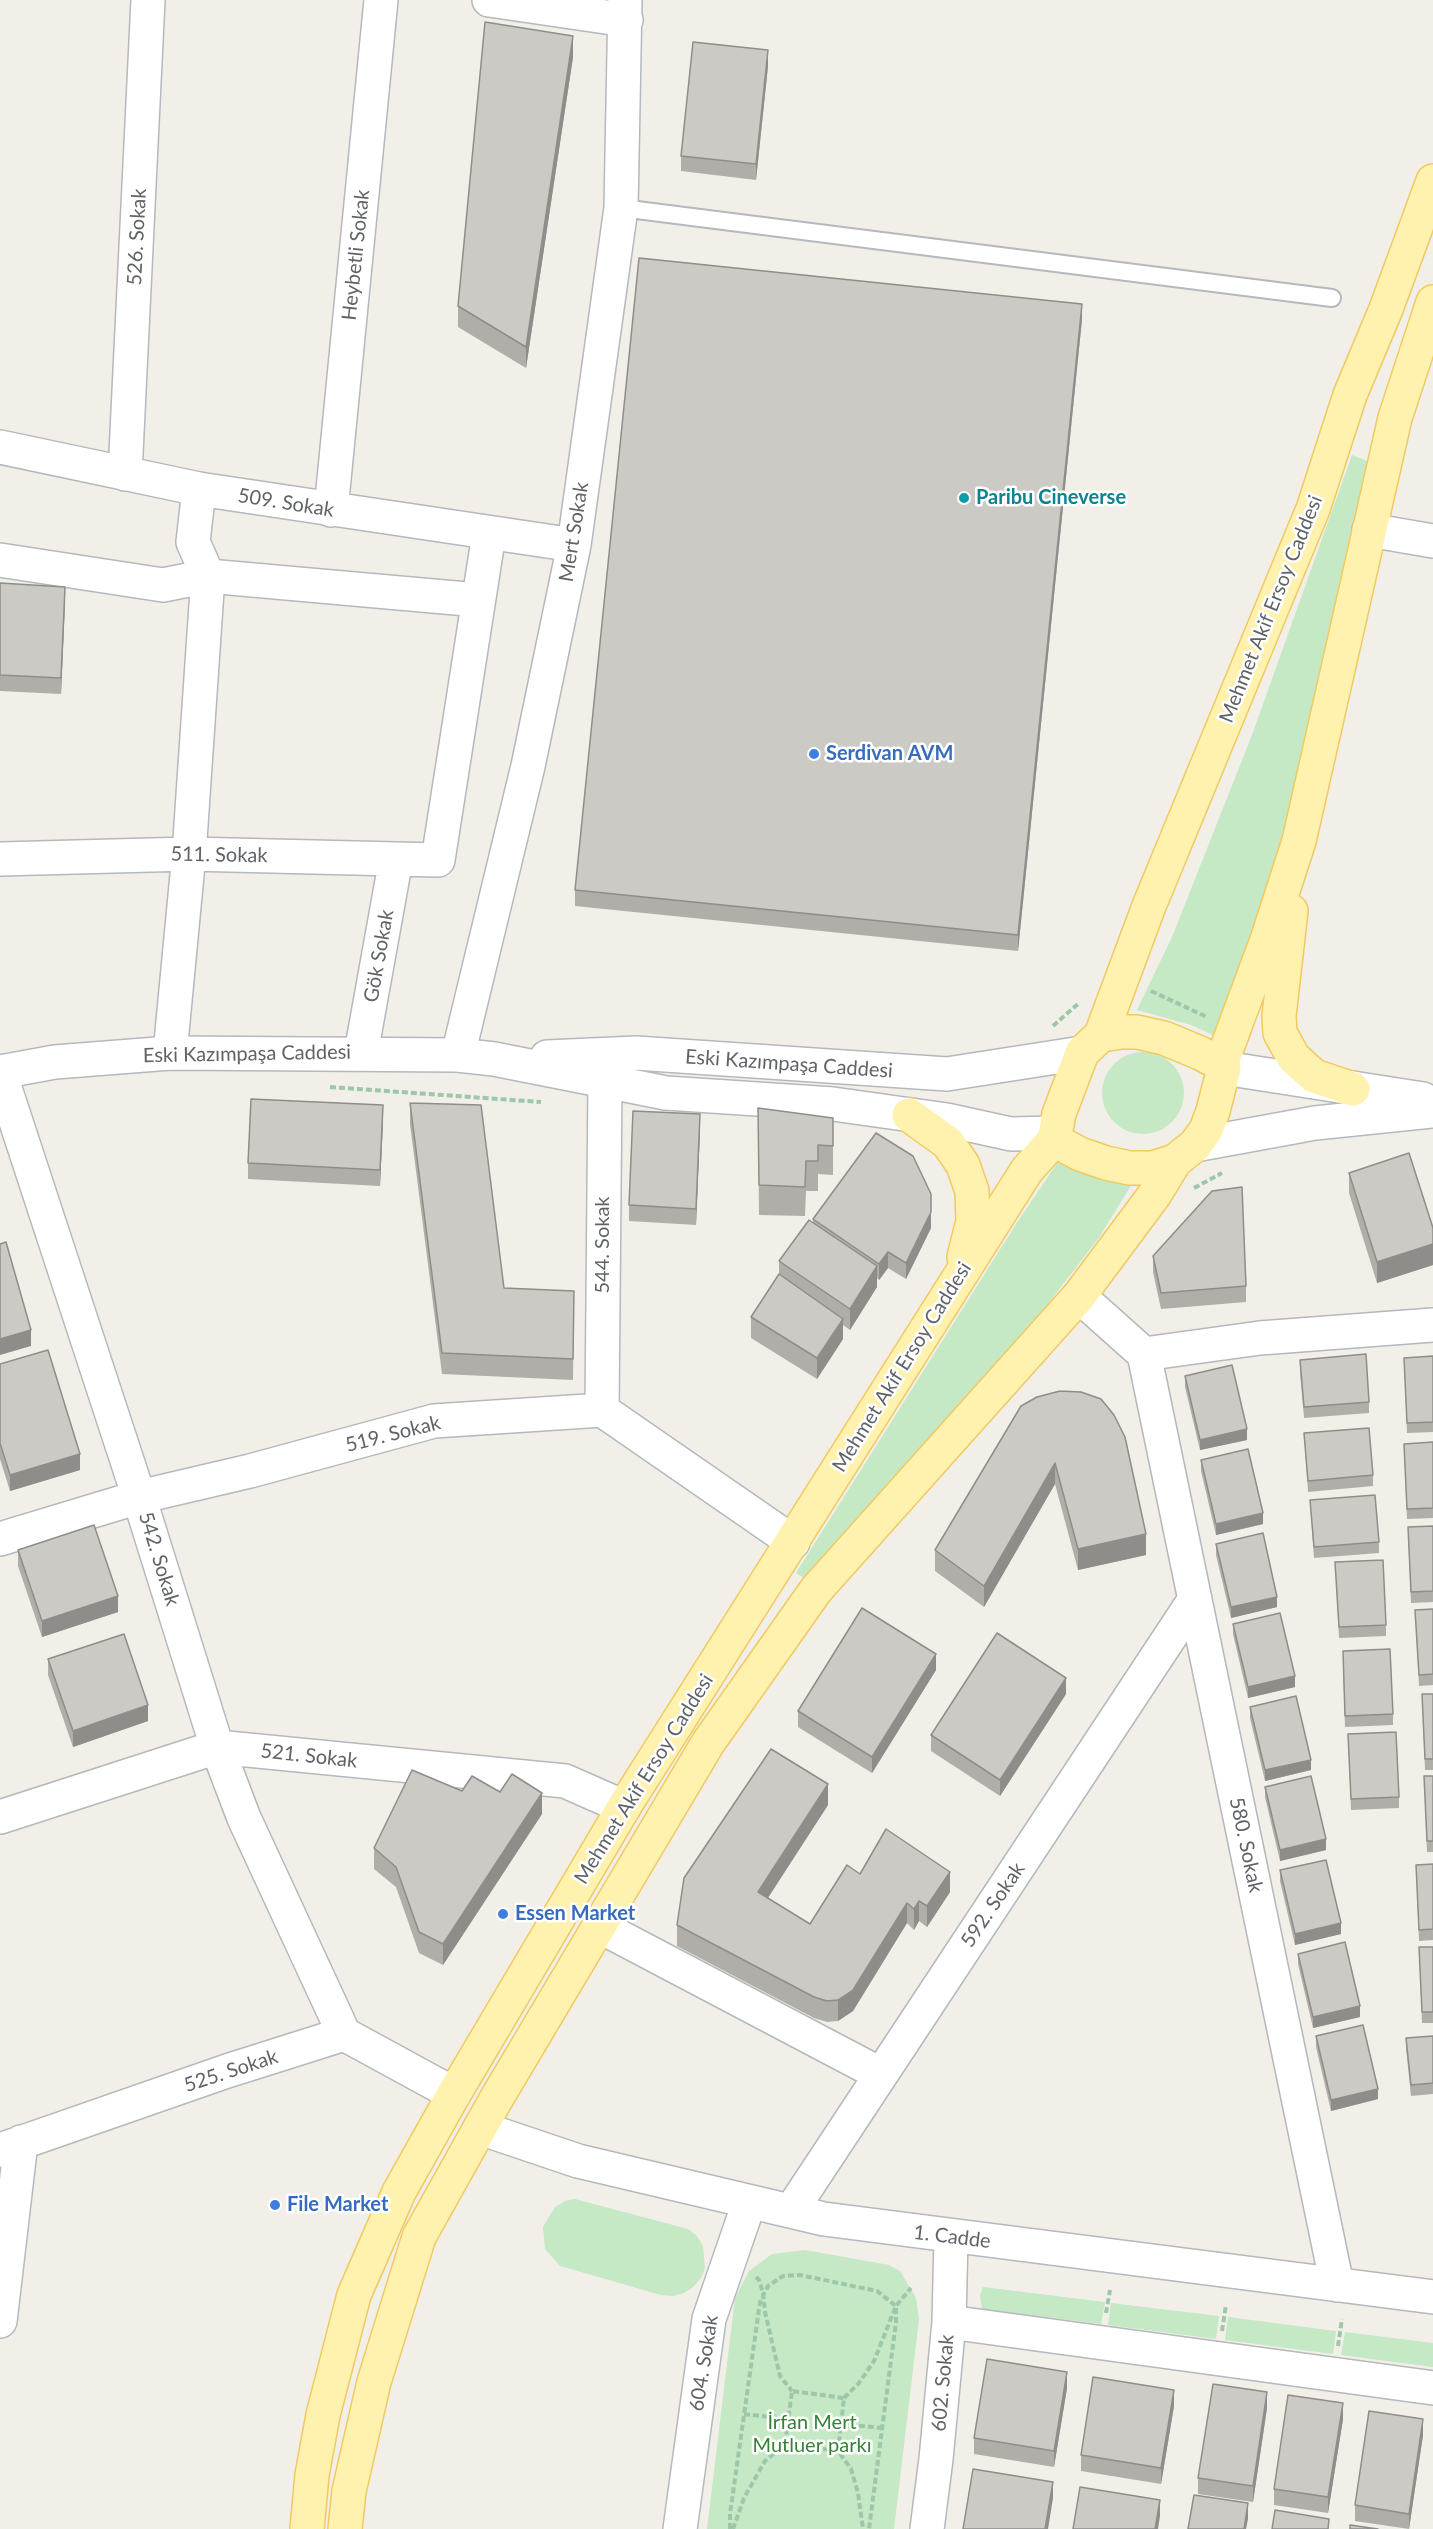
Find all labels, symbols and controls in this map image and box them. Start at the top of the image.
street label: 526. Sokak [122,188,152,286]
street label: Heybetli Sokak [337,188,375,322]
street label: Mert Sokak [554,480,594,584]
street label: 509. Sokak [236,484,336,522]
place label: Paribu Cineverse [976,486,1126,510]
marker: Paribu Cineverse [957,491,971,505]
street label: Mehmet Akif Ersoy Caddesi [1214,492,1328,726]
place label: Serdivan AVM [826,742,953,766]
marker: Serdivan AVM [807,747,821,761]
street label: 511. Sokak [170,842,268,868]
street label: Gök Sokak [359,908,399,1004]
street label: Eski Kazımpaşa Caddesi [143,1040,351,1068]
street label: Eski Kazımpaşa Caddesi [684,1045,894,1083]
street label: 544. Sokak [591,1196,615,1294]
street label: Mehmet Akif Ersoy Caddesi [827,1258,977,1476]
street label: 519. Sokak [343,1411,443,1457]
street label: 542. Sokak [133,1509,185,1609]
street label: Mehmet Akif Ersoy Caddesi [569,1670,719,1888]
street label: 521. Sokak [259,1739,359,1773]
street label: 580. Sokak [1224,1795,1268,1895]
street label: 592. Sokak [956,1858,1030,1952]
place label: Essen Market [515,1902,635,1926]
marker: Essen Market [496,1907,510,1921]
street label: 525. Sokak [181,2045,281,2097]
place label: File Market [287,2193,388,2217]
marker: File Market [268,2198,282,2212]
street label: 1. Cadde [912,2220,992,2254]
street label: 604. Sokak [685,2313,723,2413]
street label: 602. Sokak [927,2334,959,2432]
park label: İrfan Mert Mutluer parkı [753,2411,871,2458]

